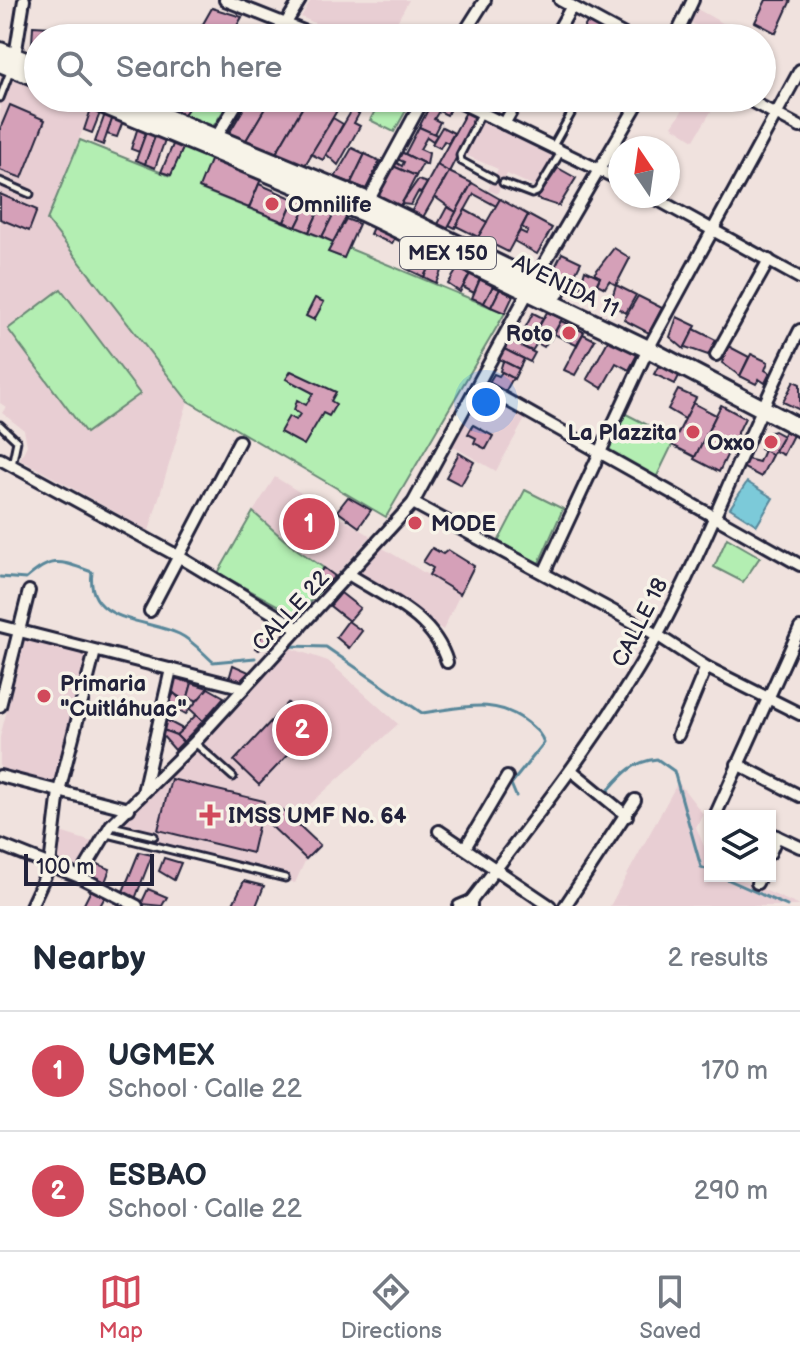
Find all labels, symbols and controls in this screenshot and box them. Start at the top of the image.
search box [24,24,776,112]
icon: search [52,46,96,90]
text: Search here [116,50,282,86]
north arrow [608,136,680,208]
place label: Omnilife [288,192,372,219]
marker: Omnilife [263,195,281,213]
road number: MEX 150 [400,237,496,269]
street label: AVENIDA 11 [508,249,623,324]
place label: Roto [506,321,553,348]
marker: Roto [560,324,578,342]
your location [466,382,506,422]
place label: La Plazzita [568,420,677,447]
marker: La Plazzita [684,423,702,441]
place label: Oxxo [707,430,755,457]
marker: Oxxo [762,433,780,451]
pin: 1 [283,494,335,554]
place label: MODE [431,511,496,538]
marker: MODE [406,514,424,532]
street label: CALLE 22 [247,565,335,657]
street label: CALLE 18 [606,574,674,672]
place label: Primaria "Cuitláhuac" [60,671,187,723]
marker: Primaria "Cuitláhuac" [35,687,53,705]
pin: 2 [276,700,328,760]
place label: IMSS UMF No. 64 [228,803,406,830]
marker: IMSS UMF No. 64 [199,804,221,826]
map controls [704,810,776,882]
button: layers [704,810,776,882]
scale bar [24,850,154,886]
text: 100 m [36,854,95,881]
text: Nearby [32,938,146,979]
text: 2 results [668,943,768,974]
text: UGMEX [108,1038,215,1074]
text: 1 [53,1056,63,1087]
text: 170 m [701,1056,768,1087]
text: School · Calle 22 [108,1074,302,1105]
text: ESBAO [108,1158,207,1194]
text: 2 [50,1176,66,1207]
text: 290 m [694,1176,768,1207]
text: School · Calle 22 [108,1194,302,1225]
tab: Map [99,1270,143,1345]
tab: Directions [341,1270,442,1345]
tab: Saved [639,1270,701,1345]

